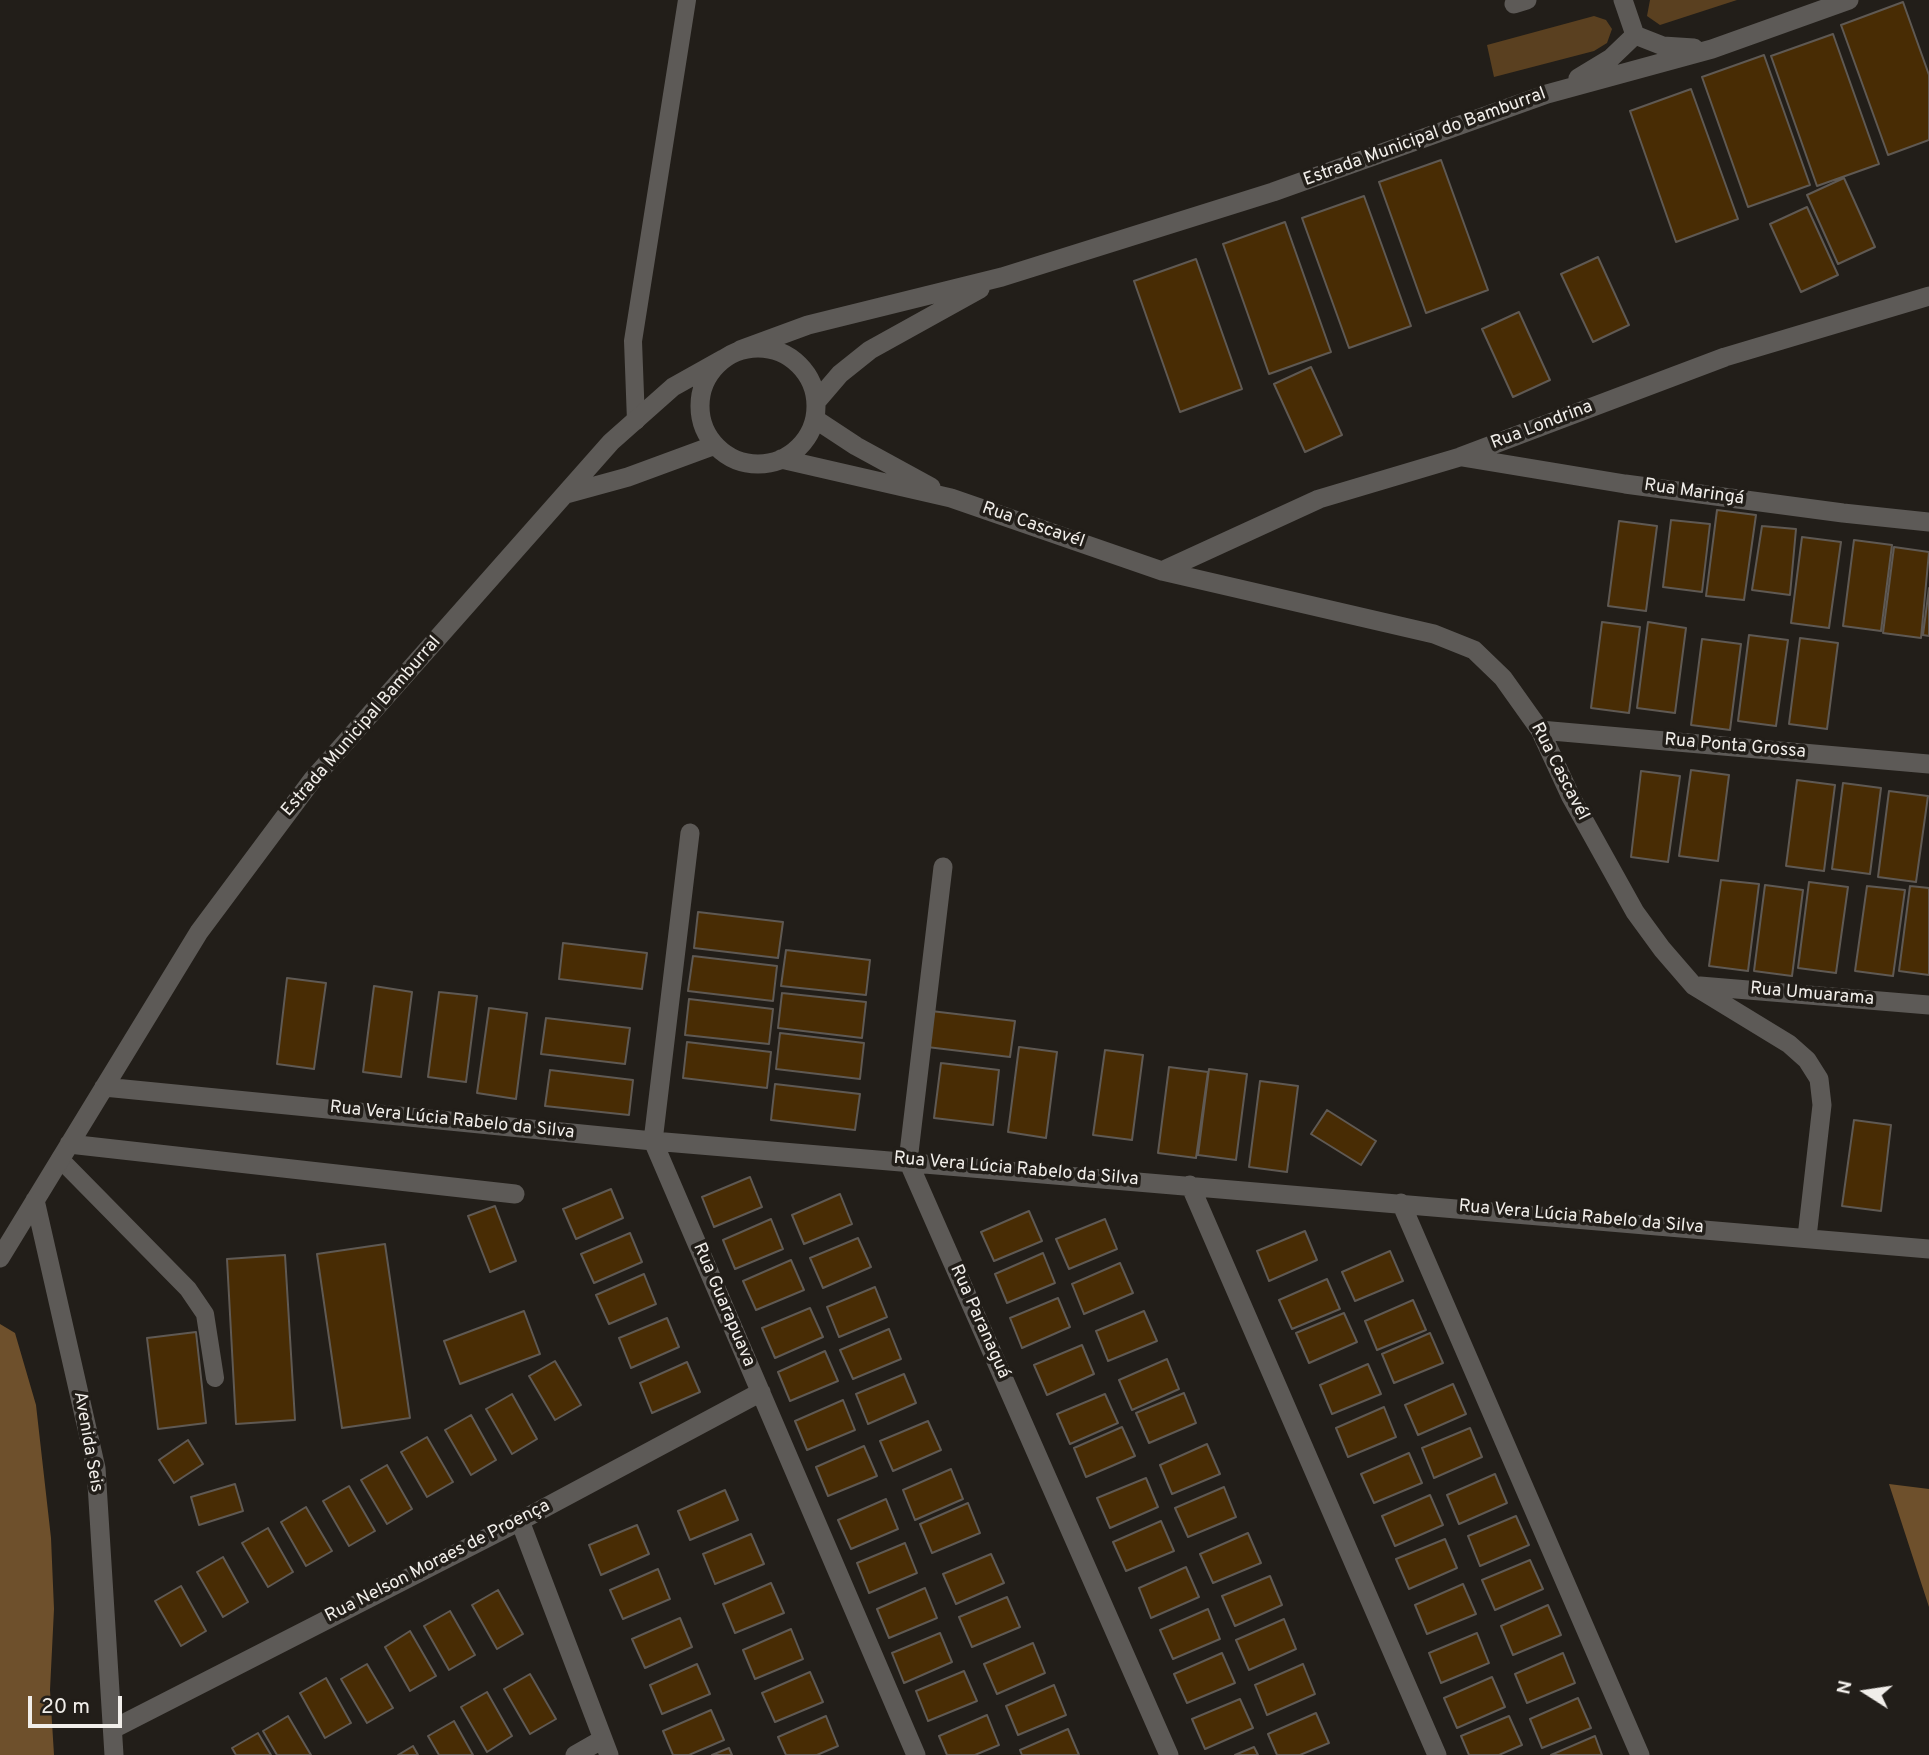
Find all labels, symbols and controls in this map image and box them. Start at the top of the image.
street label: Estrada Municipal do Bamburral [1301,84,1549,192]
street label: Rua Londrina [1488,397,1596,455]
street label: Rua Maringá [1643,475,1745,511]
street label: Rua Cascavél [979,498,1087,554]
street label: Estrada Municipal Bamburral [278,632,446,822]
street label: Rua Cascavél [1525,720,1593,824]
street label: Rua Ponta Grossa [1663,730,1807,764]
street label: Rua Umuarama [1749,979,1875,1011]
street label: Rua Vera Lúcia Rabelo da Silva [329,1097,575,1145]
street label: Rua Vera Lúcia Rabelo da Silva [893,1149,1139,1191]
street label: Rua Vera Lúcia Rabelo da Silva [1458,1197,1704,1239]
street label: Rua Guarapuava [687,1240,759,1370]
street label: Rua Paranaguá [944,1262,1014,1382]
street label: Avenida Seis [68,1390,106,1494]
street label: Rua Nelson Moraes de Proença [322,1496,554,1628]
north arrow [1831,1657,1901,1727]
text: N [1832,1678,1859,1697]
scale bar [32,1682,126,1726]
text: 20 m [41,1694,90,1721]

